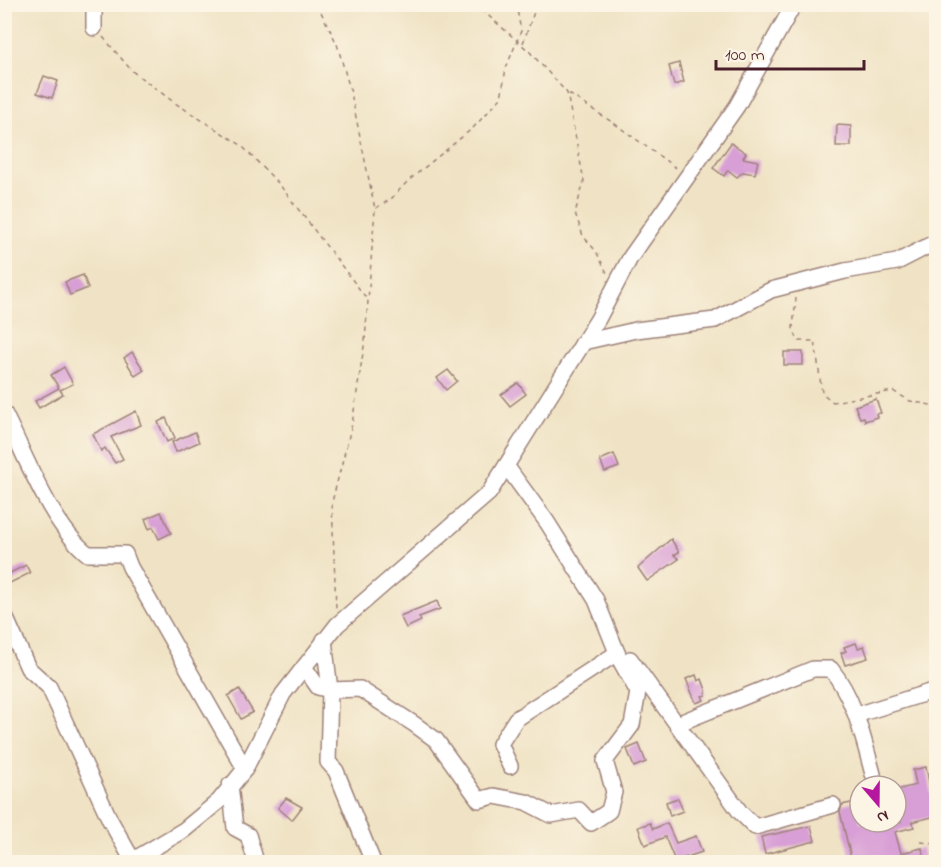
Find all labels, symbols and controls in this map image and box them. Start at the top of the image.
scale bar [716,33,864,71]
text: 100 m [725,43,765,69]
north arrow [848,774,908,834]
text: N [873,803,892,829]

